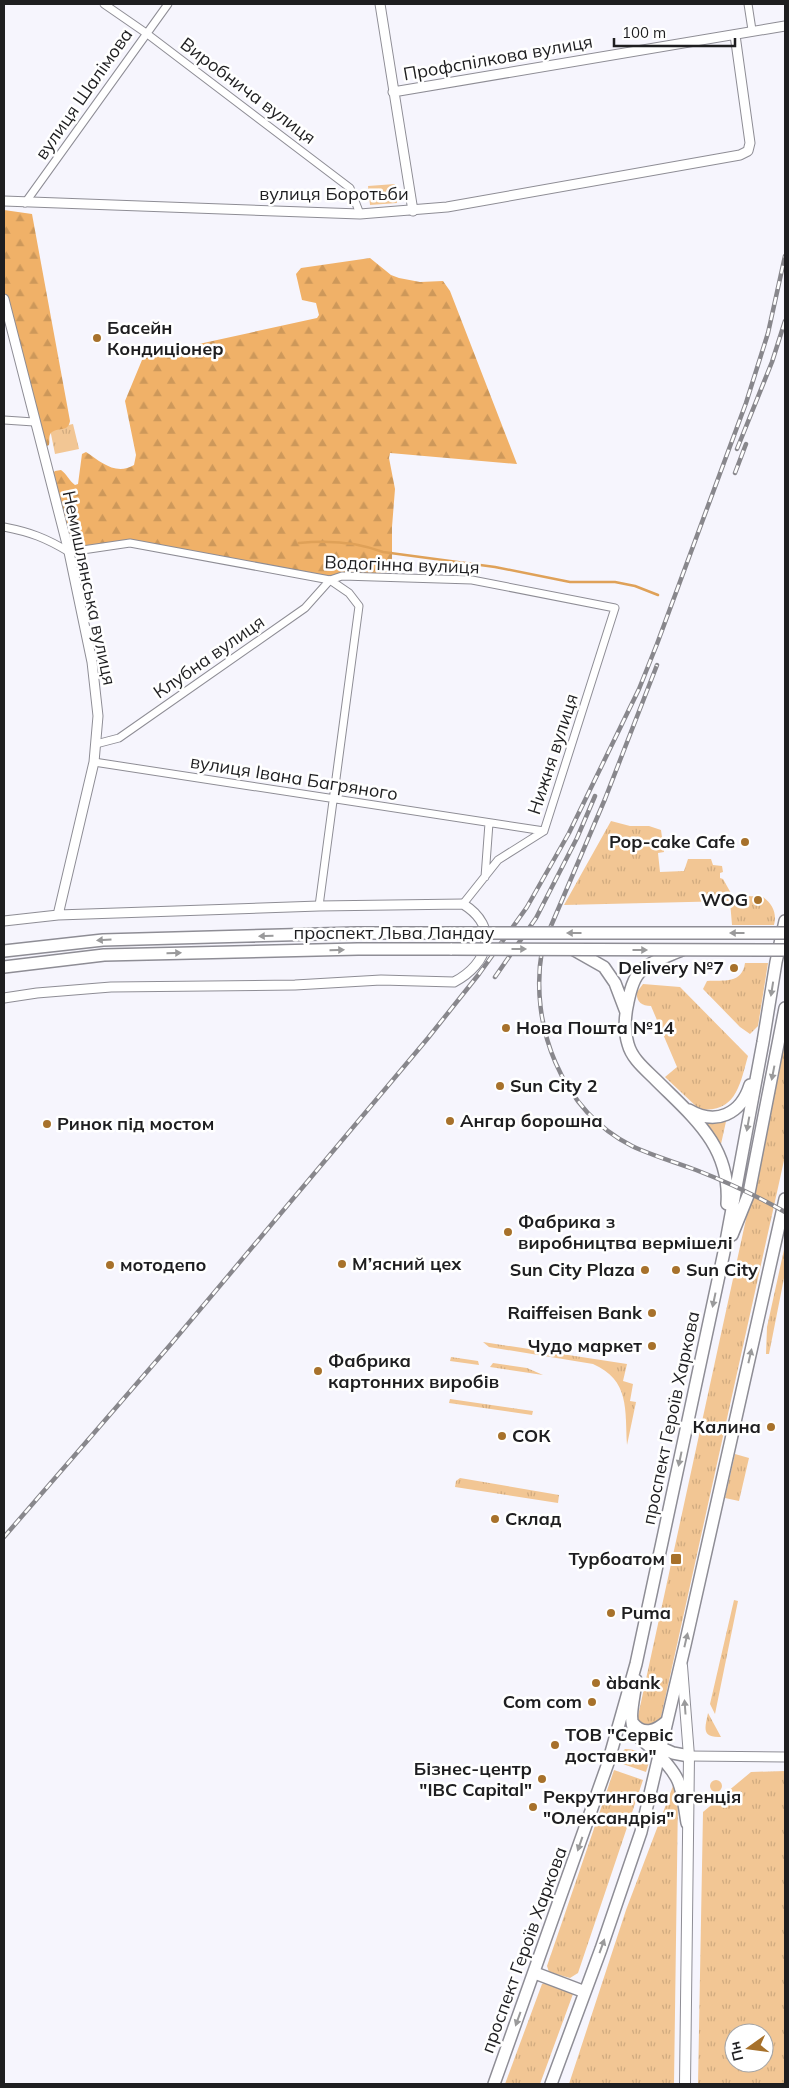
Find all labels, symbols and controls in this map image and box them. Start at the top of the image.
scale bar [614,15,735,47]
text: 100 m [622,23,666,42]
street label: вулиця Шалімова [30,24,138,164]
street label: Профспілкова вулиця [401,30,594,86]
street label: Виробнича вулиця [176,32,321,149]
street label: вулиця Боротьби [259,182,409,205]
place label: Басейн Кондиціонер [107,316,224,360]
marker: Басейн Кондиціонер [91,332,103,344]
street label: Немишлянська вулиця [58,489,121,687]
street label: Водогінна вулиця [324,550,480,579]
street label: Клубна вулиця [149,610,269,703]
street label: Нижня вулиця [522,690,583,817]
street label: вулиця Івана Багряного [189,750,400,805]
place label: Pop-cake Cafe [609,830,735,853]
marker: Pop-cake Cafe [739,836,751,848]
place label: WOG [701,888,748,911]
marker: WOG [752,894,764,906]
street label: проспект Льва Ландау [294,921,495,944]
one-way arrow [566,929,582,937]
one-way arrow [728,929,744,937]
one-way arrow [258,932,274,940]
one-way arrow [96,937,112,945]
one-way arrow [329,946,345,954]
one-way arrow [511,946,527,954]
one-way arrow [633,946,649,954]
one-way arrow [167,949,183,957]
place label: Delivery №7 [618,956,724,979]
marker: Delivery №7 [728,962,740,974]
one-way arrow [767,981,775,997]
place label: Нова Пошта №14 [516,1016,675,1039]
marker: Нова Пошта №14 [500,1022,512,1034]
one-way arrow [768,1065,776,1081]
place label: Sun City 2 [510,1074,598,1097]
marker: Sun City 2 [494,1080,506,1092]
place label: Ангар борошна [460,1109,603,1132]
place label: Ринок під мостом [57,1112,214,1135]
marker: Ангар борошна [444,1115,456,1127]
one-way arrow [744,1117,752,1132]
marker: Ринок під мостом [41,1118,53,1130]
place label: Фабрика з виробництва вермішелі [518,1210,733,1254]
marker: Фабрика з виробництва вермішелі [502,1226,514,1238]
place label: М’ясний цех [352,1252,462,1275]
place label: мотодепо [120,1253,207,1276]
marker: М’ясний цех [336,1258,348,1270]
place label: Sun City Plaza [510,1258,635,1281]
place label: Sun City [686,1258,758,1281]
marker: мотодепо [104,1259,116,1271]
marker: Sun City Plaza [639,1264,651,1276]
marker: Sun City [670,1264,682,1276]
one-way arrow [710,1293,718,1308]
place label: Raiffeisen Bank [507,1301,643,1324]
marker: Raiffeisen Bank [646,1307,658,1319]
street label: проспект Героїв Харкова [637,1309,704,1527]
place label: Чудо маркет [528,1334,642,1357]
marker: Чудо маркет [646,1340,658,1352]
one-way arrow [746,1348,754,1363]
place label: Фабрика картонних виробів [328,1349,499,1393]
marker: Фабрика картонних виробів [312,1365,324,1377]
place label: Калина [693,1415,761,1438]
marker: Калина [765,1421,777,1433]
place label: СОК [512,1424,551,1447]
marker: СОК [496,1430,508,1442]
one-way arrow [676,1451,684,1467]
place label: Склад [505,1507,562,1530]
marker: Склад [489,1513,501,1525]
place label: Турбоатом [568,1547,665,1570]
marker: Турбоатом [669,1552,683,1566]
place label: Puma [621,1601,671,1624]
marker: Puma [605,1607,617,1619]
one-way arrow [682,1632,690,1647]
place label: àbank [606,1671,661,1694]
marker: àbank [590,1677,602,1689]
place label: Com com [503,1690,582,1713]
marker: Com com [586,1696,598,1708]
one-way arrow [681,1699,689,1715]
place label: ТОВ "Сервіс доставки" [565,1723,673,1767]
marker: ТОВ "Сервіс доставки" [549,1739,561,1751]
place label: Бізнес-центр "IBC Capital" [414,1757,532,1801]
marker: Бізнес-центр "IBC Capital" [536,1773,548,1785]
place label: Рекрутингова агенція "Олександрія" [543,1785,741,1829]
marker: Рекрутингова агенція "Олександрія" [527,1801,539,1813]
one-way arrow [576,1837,584,1852]
street label: проспект Героїв Харкова [475,1844,572,2056]
one-way arrow [598,1938,606,1953]
one-way arrow [514,2012,522,2027]
north arrow [724,2023,774,2073]
text: Пн [725,2040,747,2063]

